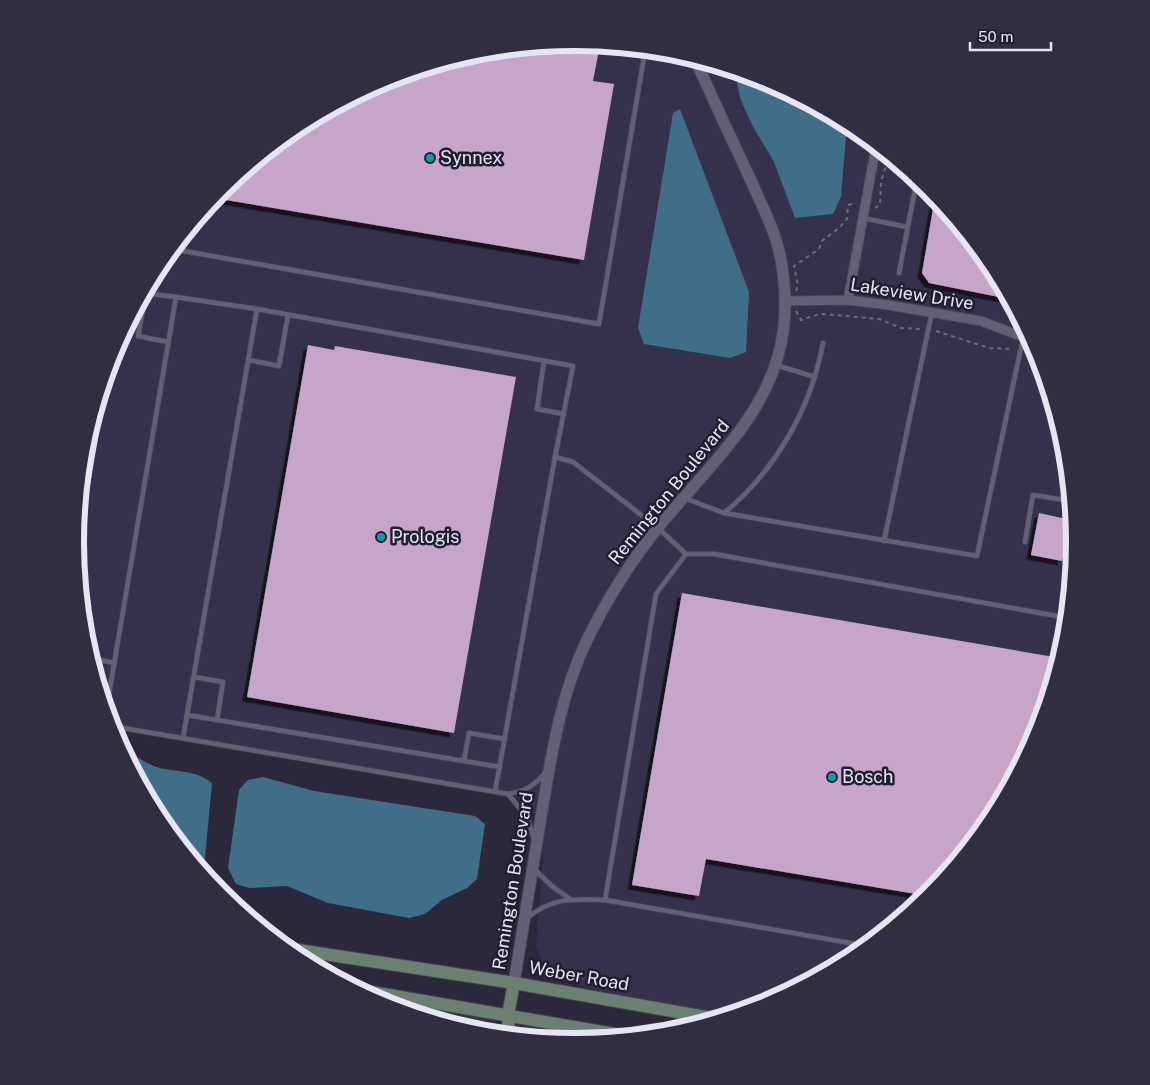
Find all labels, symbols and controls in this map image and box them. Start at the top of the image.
scale bar [970,20,1051,52]
text: 50 m [978,28,1013,45]
place label: Synnex [440,147,502,168]
marker: Synnex [424,152,436,164]
street label: Lakeview Drive [849,273,975,314]
street label: Remington Boulevard [604,415,733,568]
place label: Prologis [391,526,459,547]
marker: Prologis [375,531,387,543]
place label: Bosch [842,766,893,787]
marker: Bosch [826,771,838,783]
street label: Remington Boulevard [488,790,537,971]
street label: Weber Road [527,956,631,995]

